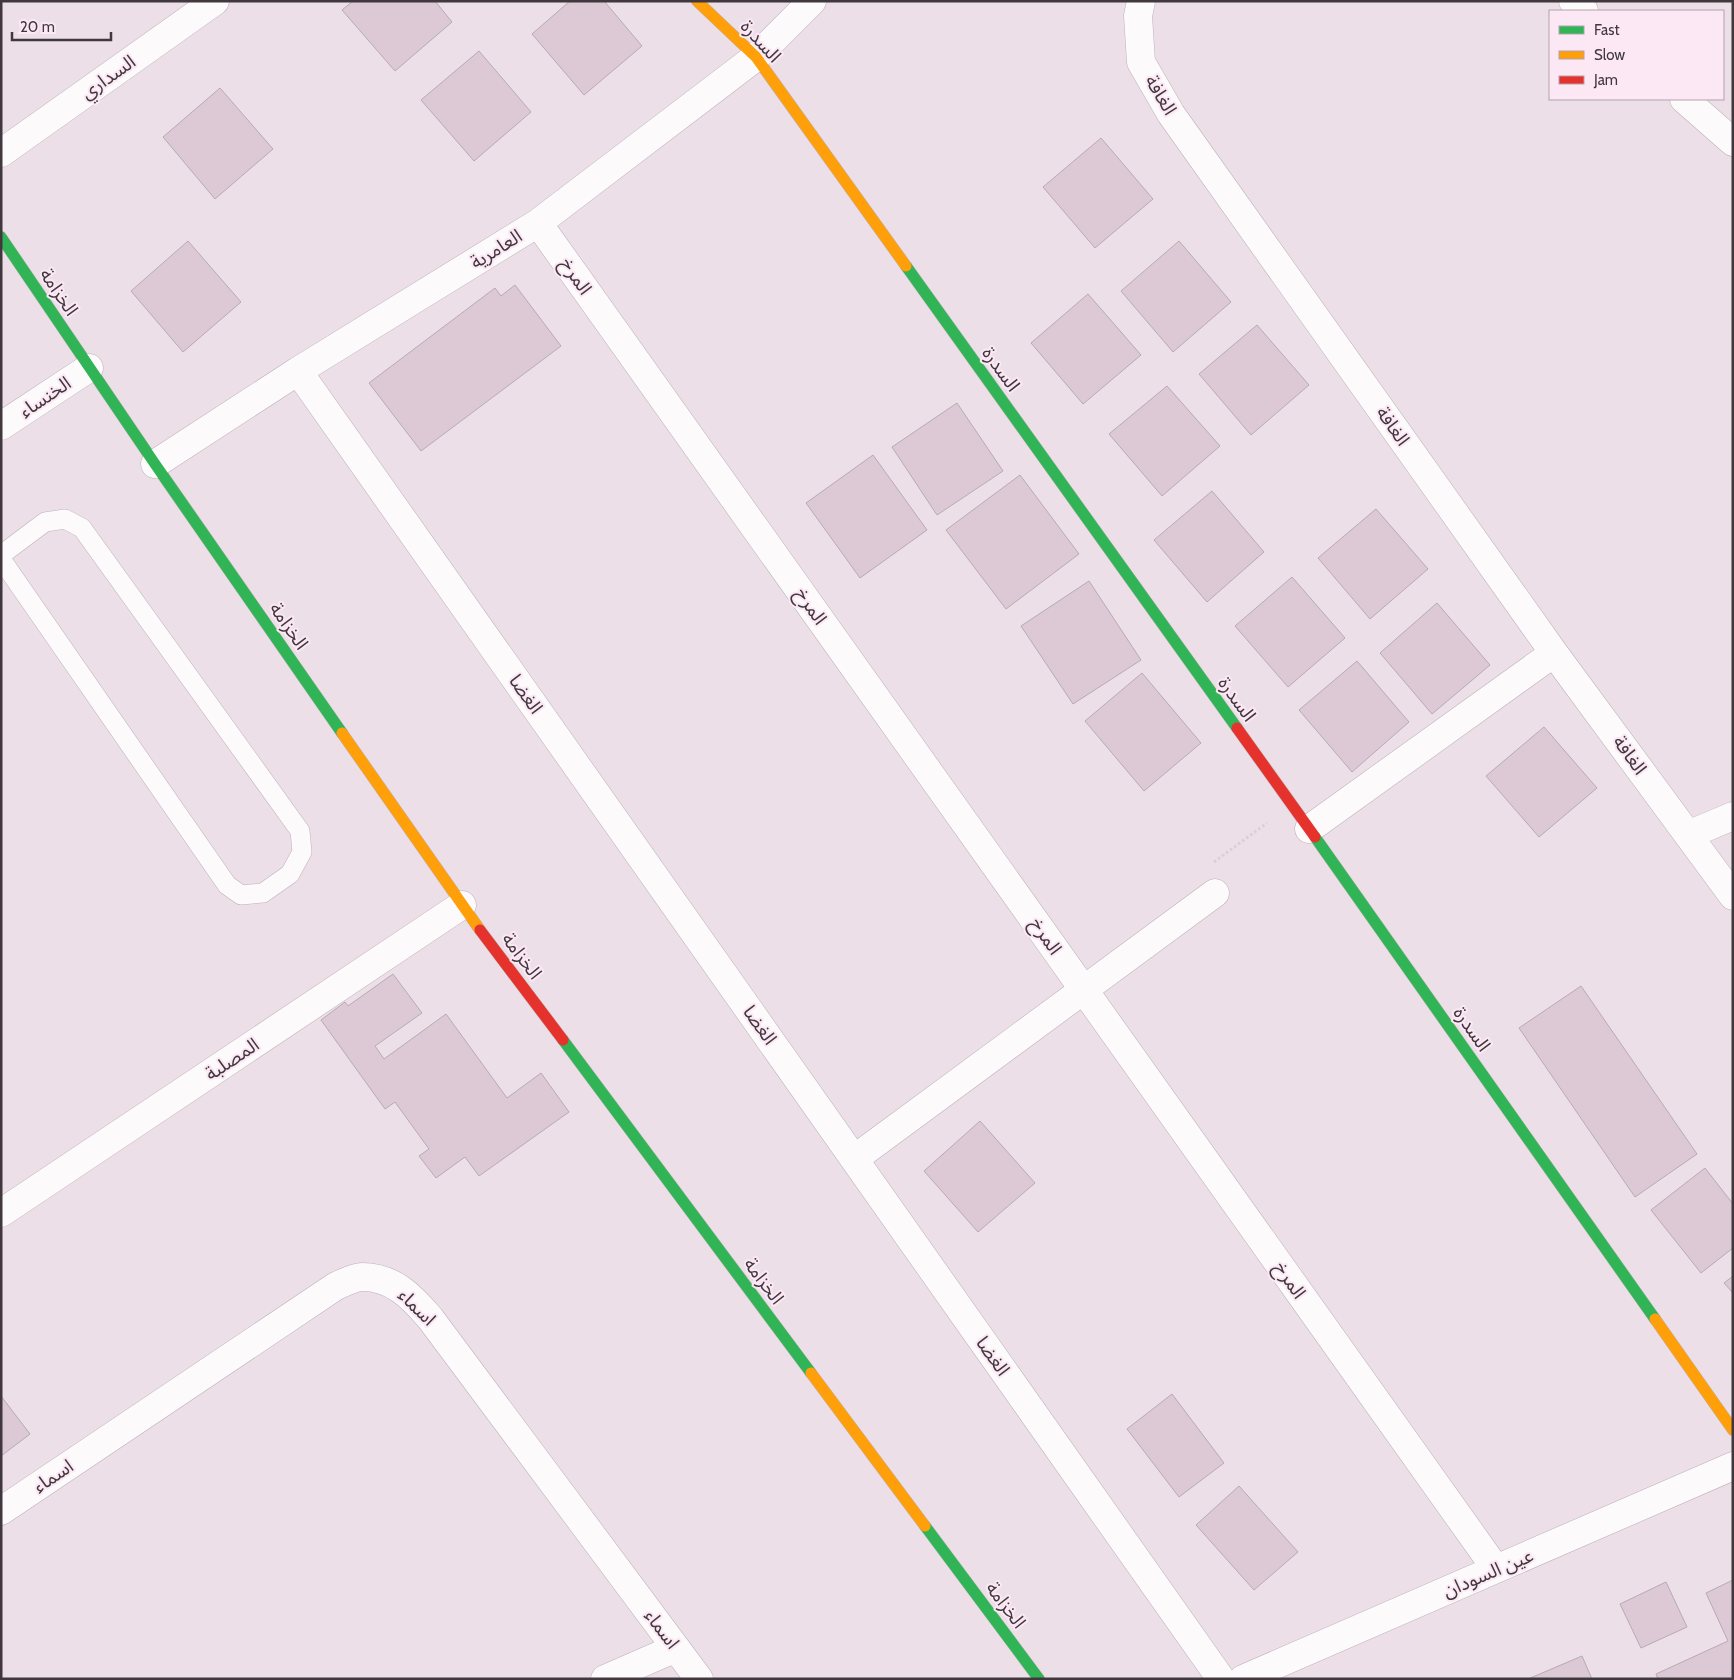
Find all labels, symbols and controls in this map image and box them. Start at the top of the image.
scale bar [12,10,111,42]
legend [1549,10,1724,100]
street label: السدرة [736,15,786,67]
text: 20 m [20,18,55,36]
text: Fast [1594,21,1619,39]
text: Slow [1594,46,1625,64]
street label: السداري [76,50,142,107]
street label: الغافة [1140,71,1182,119]
text: Jam [1593,71,1618,89]
street label: العامرية [466,224,526,274]
street label: المرخ [553,253,597,300]
street label: الخزامة [35,264,83,320]
street label: السدرة [977,342,1025,396]
street label: الخنساء [15,371,75,423]
street label: الغافة [1371,402,1415,450]
street label: المرخ [788,583,832,630]
street label: الخزامة [265,598,313,654]
street label: الغضا [504,670,548,718]
street label: السدرة [1213,672,1261,726]
street label: الغافة [1608,731,1652,779]
street label: المرخ [1023,913,1067,960]
street label: الخزامة [497,928,547,984]
street label: الغضا [738,1001,782,1049]
street label: السدرة [1448,1002,1496,1056]
street label: المصلبة [201,1033,263,1085]
street label: الخزامة [739,1253,789,1309]
street label: المرخ [1267,1257,1311,1304]
street label: اسماء [393,1283,441,1331]
street label: الغضا [971,1332,1015,1380]
street label: اسماء [28,1454,78,1498]
street label: عين السودان [1439,1544,1537,1602]
street label: الخزامة [981,1577,1031,1633]
street label: اسماء [640,1605,684,1653]

